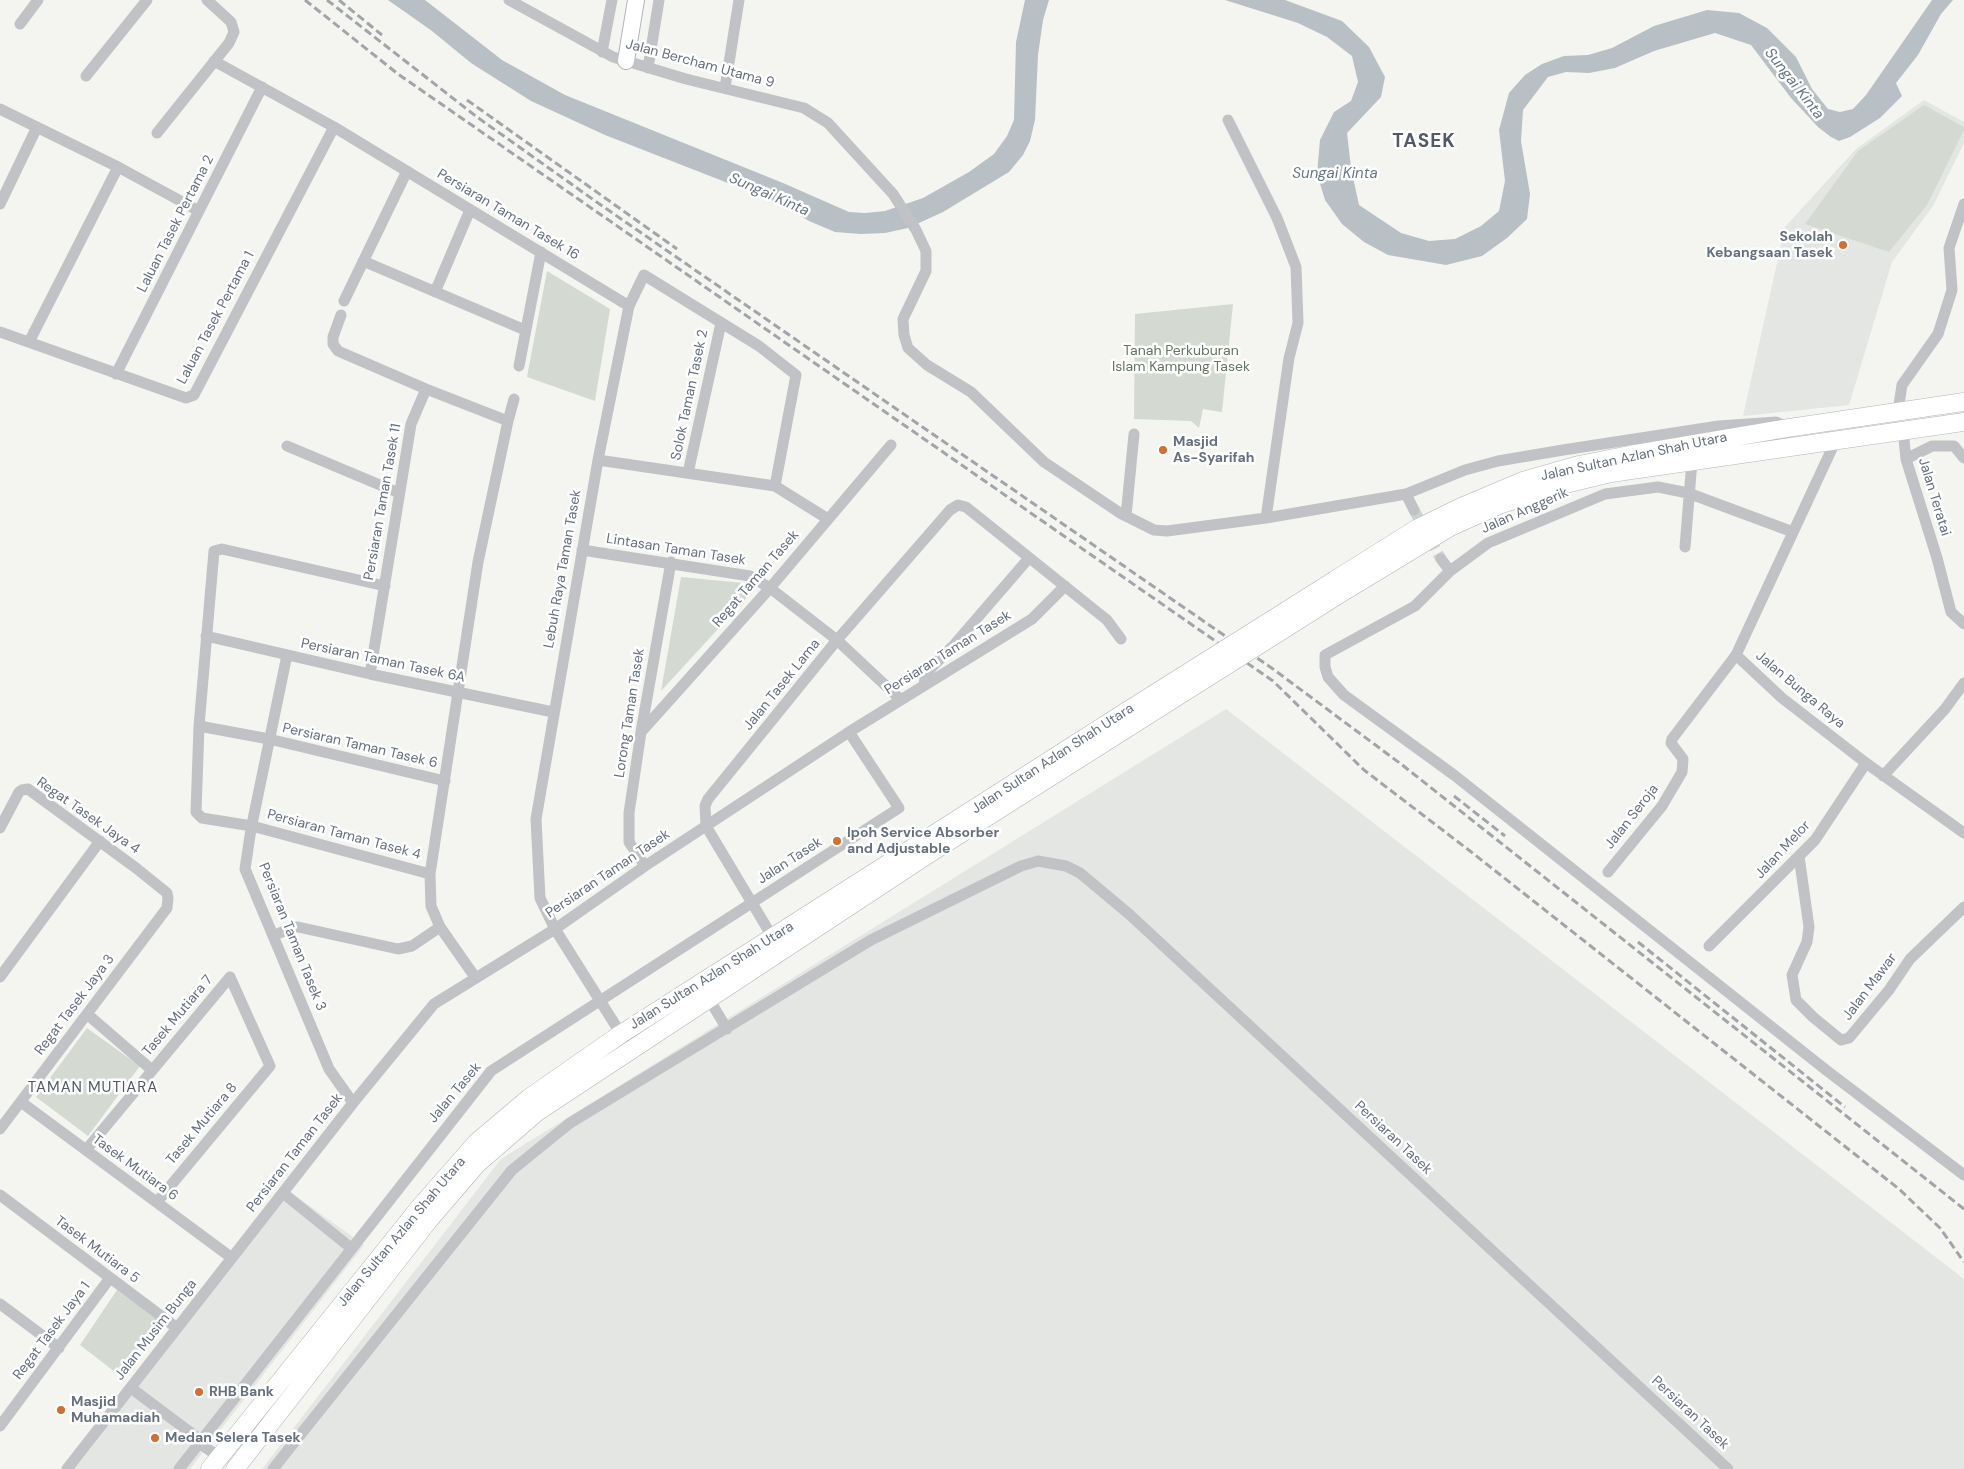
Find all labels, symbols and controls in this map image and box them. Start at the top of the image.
street label: Jalan Bercham Utama 9 [624,36,776,92]
water label: Sungai Kinta [1761,45,1827,123]
district label: TASEK [1392,131,1456,153]
street label: Laluan Tasek Pertama 2 [134,153,218,295]
water label: Sungai Kinta [1292,165,1378,183]
street label: Persiaran Taman Tasek 16 [434,166,582,264]
water label: Sungai Kinta [726,169,812,221]
place label: Sekolah Kebangsaan Tasek [1707,229,1833,262]
marker: Sekolah Kebangsaan Tasek [1837,239,1849,251]
street label: Laluan Tasek Pertama 1 [174,249,258,387]
street label: Solok Taman Tasek 2 [668,328,712,462]
park label: Tanah Perkuburan Islam Kampung Tasek [1112,343,1250,376]
street label: Persiaran Taman Tasek 11 [361,422,405,582]
street label: Jalan Sultan Azlan Shah Utara [1539,429,1729,485]
place label: Masjid As-Syarifah [1173,434,1254,467]
marker: Masjid As-Syarifah [1157,444,1169,456]
street label: Jalan Teratai [1914,456,1954,538]
street label: Jalan Anggerik [1479,484,1571,538]
street label: Lebuh Raya Taman Tasek [541,488,585,650]
street label: Regat Taman Tasek [709,527,803,631]
street label: Lintasan Taman Tasek [605,531,747,569]
street label: Persiaran Taman Tasek [882,607,1014,699]
street label: Persiaran Taman Tasek 6A [299,635,467,687]
street label: Jalan Tasek Lama [740,636,824,734]
street label: Lorong Taman Tasek [611,647,649,779]
street label: Jalan Bunga Raya [1752,648,1848,732]
street label: Jalan Sultan Azlan Shah Utara [969,700,1137,818]
street label: Persiaran Taman Tasek 6 [281,720,439,772]
street label: Regat Tasek Jaya 4 [33,774,143,858]
street label: Jalan Seroja [1602,781,1662,853]
street label: Persiaran Taman Tasek 4 [265,806,423,864]
street label: Jalan Melor [1752,817,1814,883]
place label: Ipoh Service Absorber and Adjustable [847,825,999,858]
street label: Persiaran Taman Tasek [543,826,673,922]
street label: Jalan Tasek [755,834,825,888]
marker: Ipoh Service Absorber and Adjustable [831,835,843,847]
street label: Persiaran Taman Tasek 3 [255,861,329,1013]
street label: Jalan Sultan Azlan Shah Utara [627,919,797,1033]
street label: Jalan Mawar [1839,950,1901,1024]
street label: Regat Tasek Jaya 3 [32,951,118,1059]
street label: Tasek Mutiara 7 [139,972,217,1060]
street label: Jalan Tasek [425,1059,485,1127]
district label: TAMAN MUTIARA [26,1079,160,1097]
street label: Tasek Mutiara 8 [163,1080,241,1168]
street label: Persiaran Taman Tasek [243,1090,347,1216]
street label: Persiaran Tasek [1351,1098,1435,1178]
street label: Tasek Mutiara 6 [89,1131,181,1205]
street label: Jalan Sultan Azlan Shah Utara [334,1154,470,1310]
street label: Tasek Mutiara 5 [51,1213,143,1287]
street label: Jalan Musim Bunga [111,1276,201,1384]
street label: Regat Tasek Jaya 1 [10,1279,94,1383]
street label: Persiaran Tasek [1648,1373,1732,1453]
place label: RHB Bank [209,1384,274,1400]
marker: RHB Bank [193,1386,205,1398]
place label: Masjid Muhamadiah [71,1394,160,1426]
marker: Masjid Muhamadiah [55,1404,67,1416]
place label: Medan Selera Tasek [165,1430,301,1446]
marker: Medan Selera Tasek [149,1432,161,1444]

